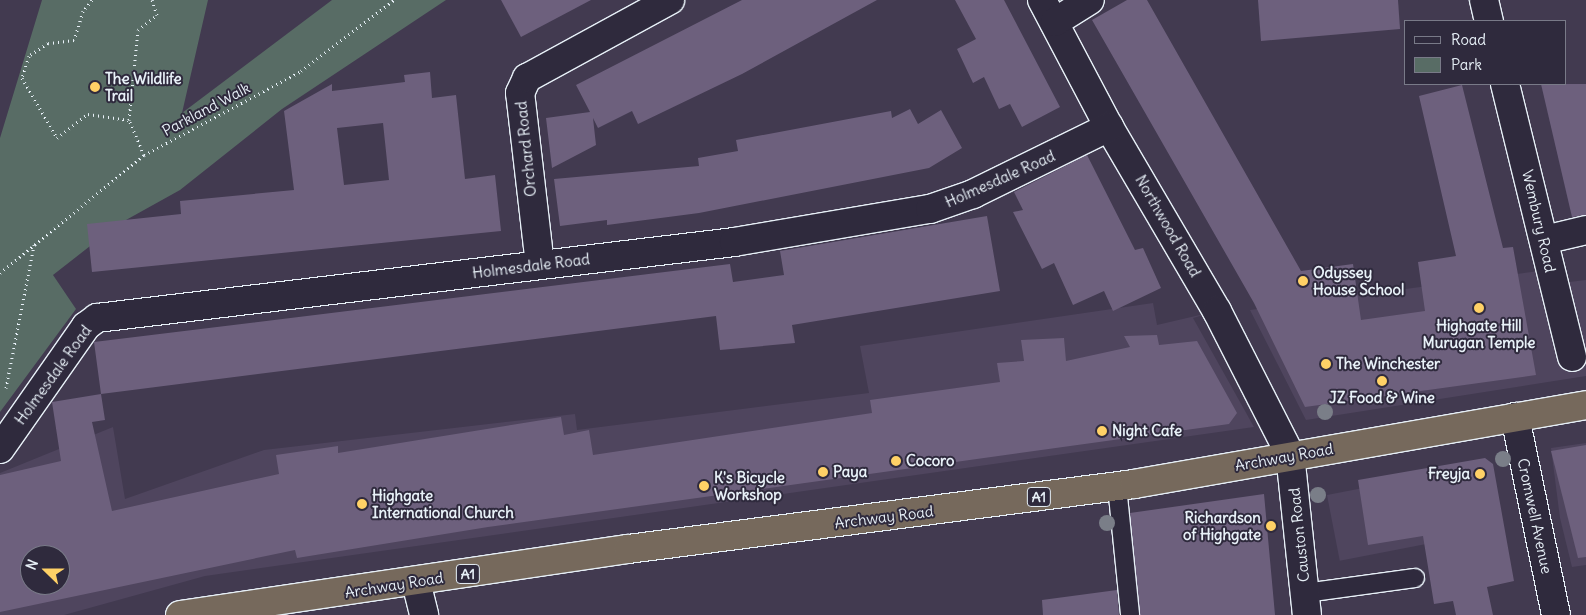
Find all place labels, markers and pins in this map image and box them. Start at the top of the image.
place label: The Wildlife Trail [105,69,182,104]
marker: The Wildlife Trail [89,81,101,93]
place label: Odyssey House School [1313,263,1404,298]
marker: Odyssey House School [1297,275,1309,287]
marker: Highgate Hill Murugan Temple [1473,302,1485,314]
place label: Highgate Hill Murugan Temple [1423,316,1535,351]
place label: The Winchester [1336,355,1440,373]
marker: The Winchester [1320,358,1332,370]
marker: JZ Food & Wine [1376,375,1388,387]
place label: JZ Food & Wine [1329,389,1435,407]
place label: Night Cafe [1112,422,1182,440]
marker: Night Cafe [1096,425,1108,437]
place label: Cocoro [906,452,954,470]
marker: Cocoro [890,455,902,467]
place label: Paya [833,463,867,481]
place label: Freyja [1428,465,1470,483]
marker: Paya [817,466,829,478]
place label: K's Bicycle Workshop [714,468,785,503]
marker: Freyja [1474,468,1486,480]
marker: K's Bicycle Workshop [698,480,710,492]
place label: Highgate International Church [372,486,514,521]
marker: Highgate International Church [356,498,368,510]
place label: Richardson of Highgate [1183,508,1261,543]
marker: Richardson of Highgate [1265,520,1277,532]

